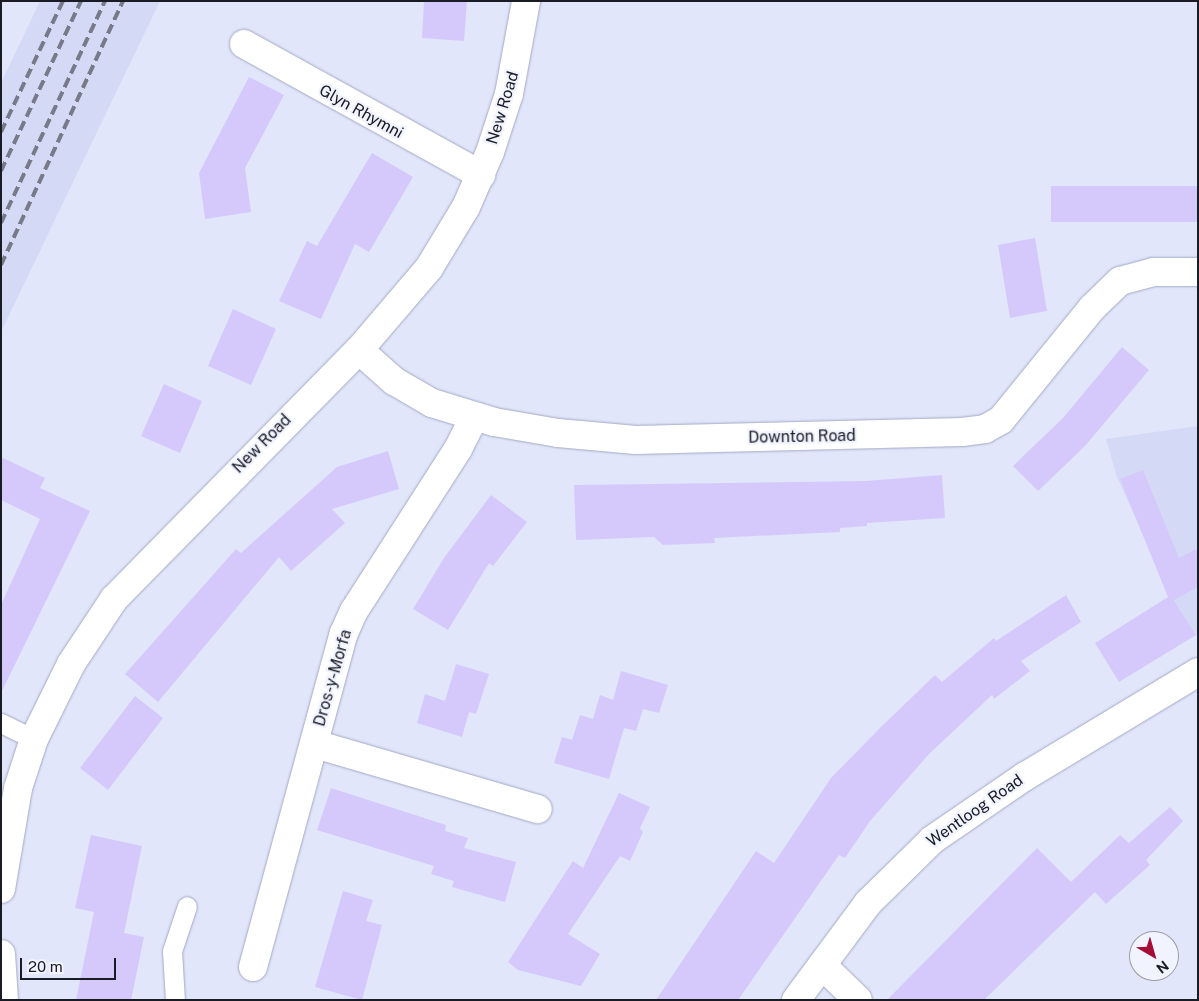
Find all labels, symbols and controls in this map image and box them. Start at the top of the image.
street label: New Road [483,69,523,147]
street label: Glyn Rhymni [316,81,406,143]
street label: New Road [229,411,295,477]
street label: Downton Road [748,426,856,448]
street label: Dros-y-Morfa [310,627,356,729]
street label: Wentloog Road [923,771,1027,851]
north arrow [1129,931,1179,981]
scale bar [22,948,119,980]
text: N [1153,957,1172,977]
text: 20 m [28,958,63,975]

